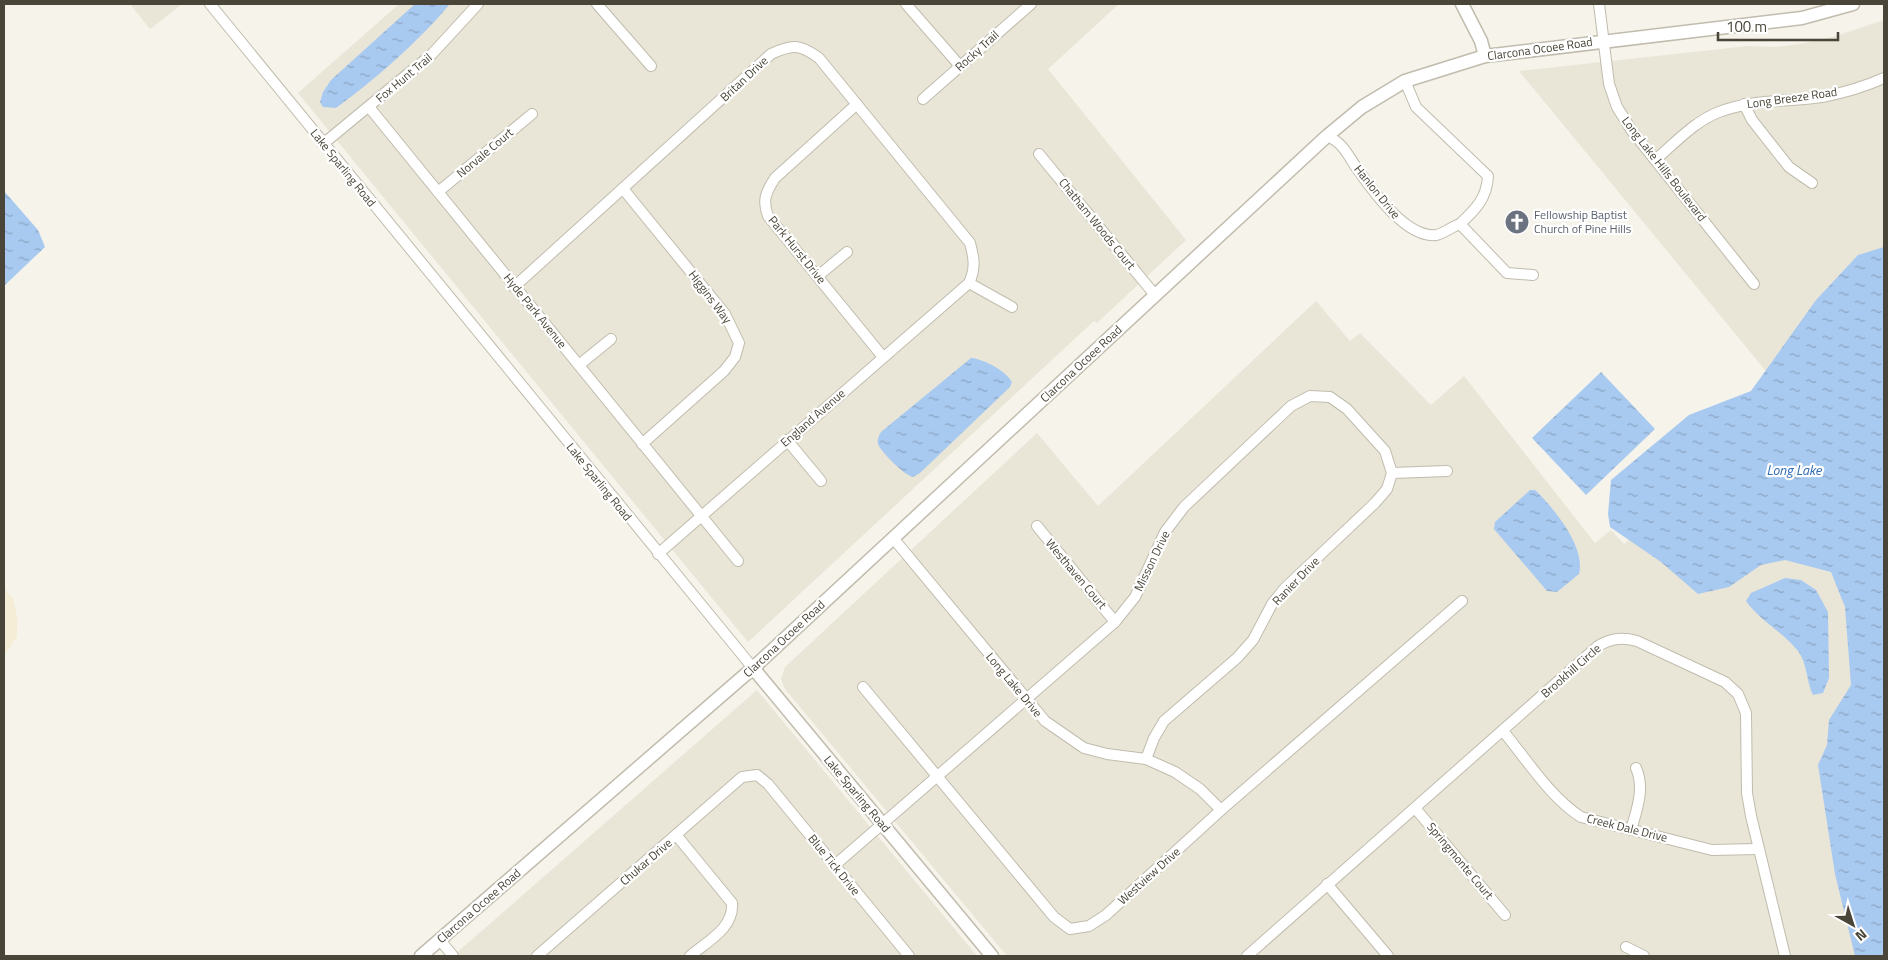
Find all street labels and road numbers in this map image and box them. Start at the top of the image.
street label: Rocky Trail [950,26,1003,76]
street label: Clarcona Ocoee Road [1486,32,1594,65]
street label: Fox Hunt Trail [371,48,436,107]
street label: Britan Drive [715,51,772,106]
street label: Long Breeze Road [1746,82,1838,113]
street label: Long Lake Hills Boulevard [1617,112,1711,225]
street label: Norvale Court [452,123,518,182]
street label: Lake Sparling Road [306,125,381,211]
street label: Hanlon Drive [1350,160,1405,223]
street label: Chatham Woods Court [1054,174,1141,274]
street label: Park Hurst Drive [764,211,831,288]
street label: Higgins Way [684,266,737,328]
street label: Hyde Park Avenue [499,269,572,352]
street label: Clarcona Ocoee Road [1035,321,1126,407]
street label: England Avenue [776,384,849,451]
street label: Lake Sparling Road [562,439,637,525]
street label: Misson Drive [1129,527,1174,594]
street label: Westhaven Court [1041,534,1112,614]
street label: Ranier Drive [1267,552,1324,609]
street label: Clarcona Ocoee Road [738,596,829,682]
street label: Brookhill Circle [1536,639,1605,702]
street label: Long Lake Drive [982,648,1047,721]
street label: Lake Sparling Road [819,751,895,836]
street label: Creek Dale Drive [1585,808,1669,847]
street label: Springmonte Court [1422,818,1499,904]
street label: Blue Tick Drive [804,830,865,899]
street label: Chukar Drive [615,833,676,890]
street label: Westview Drive [1113,842,1184,909]
street label: Clarcona Ocoee Road [432,864,525,948]

